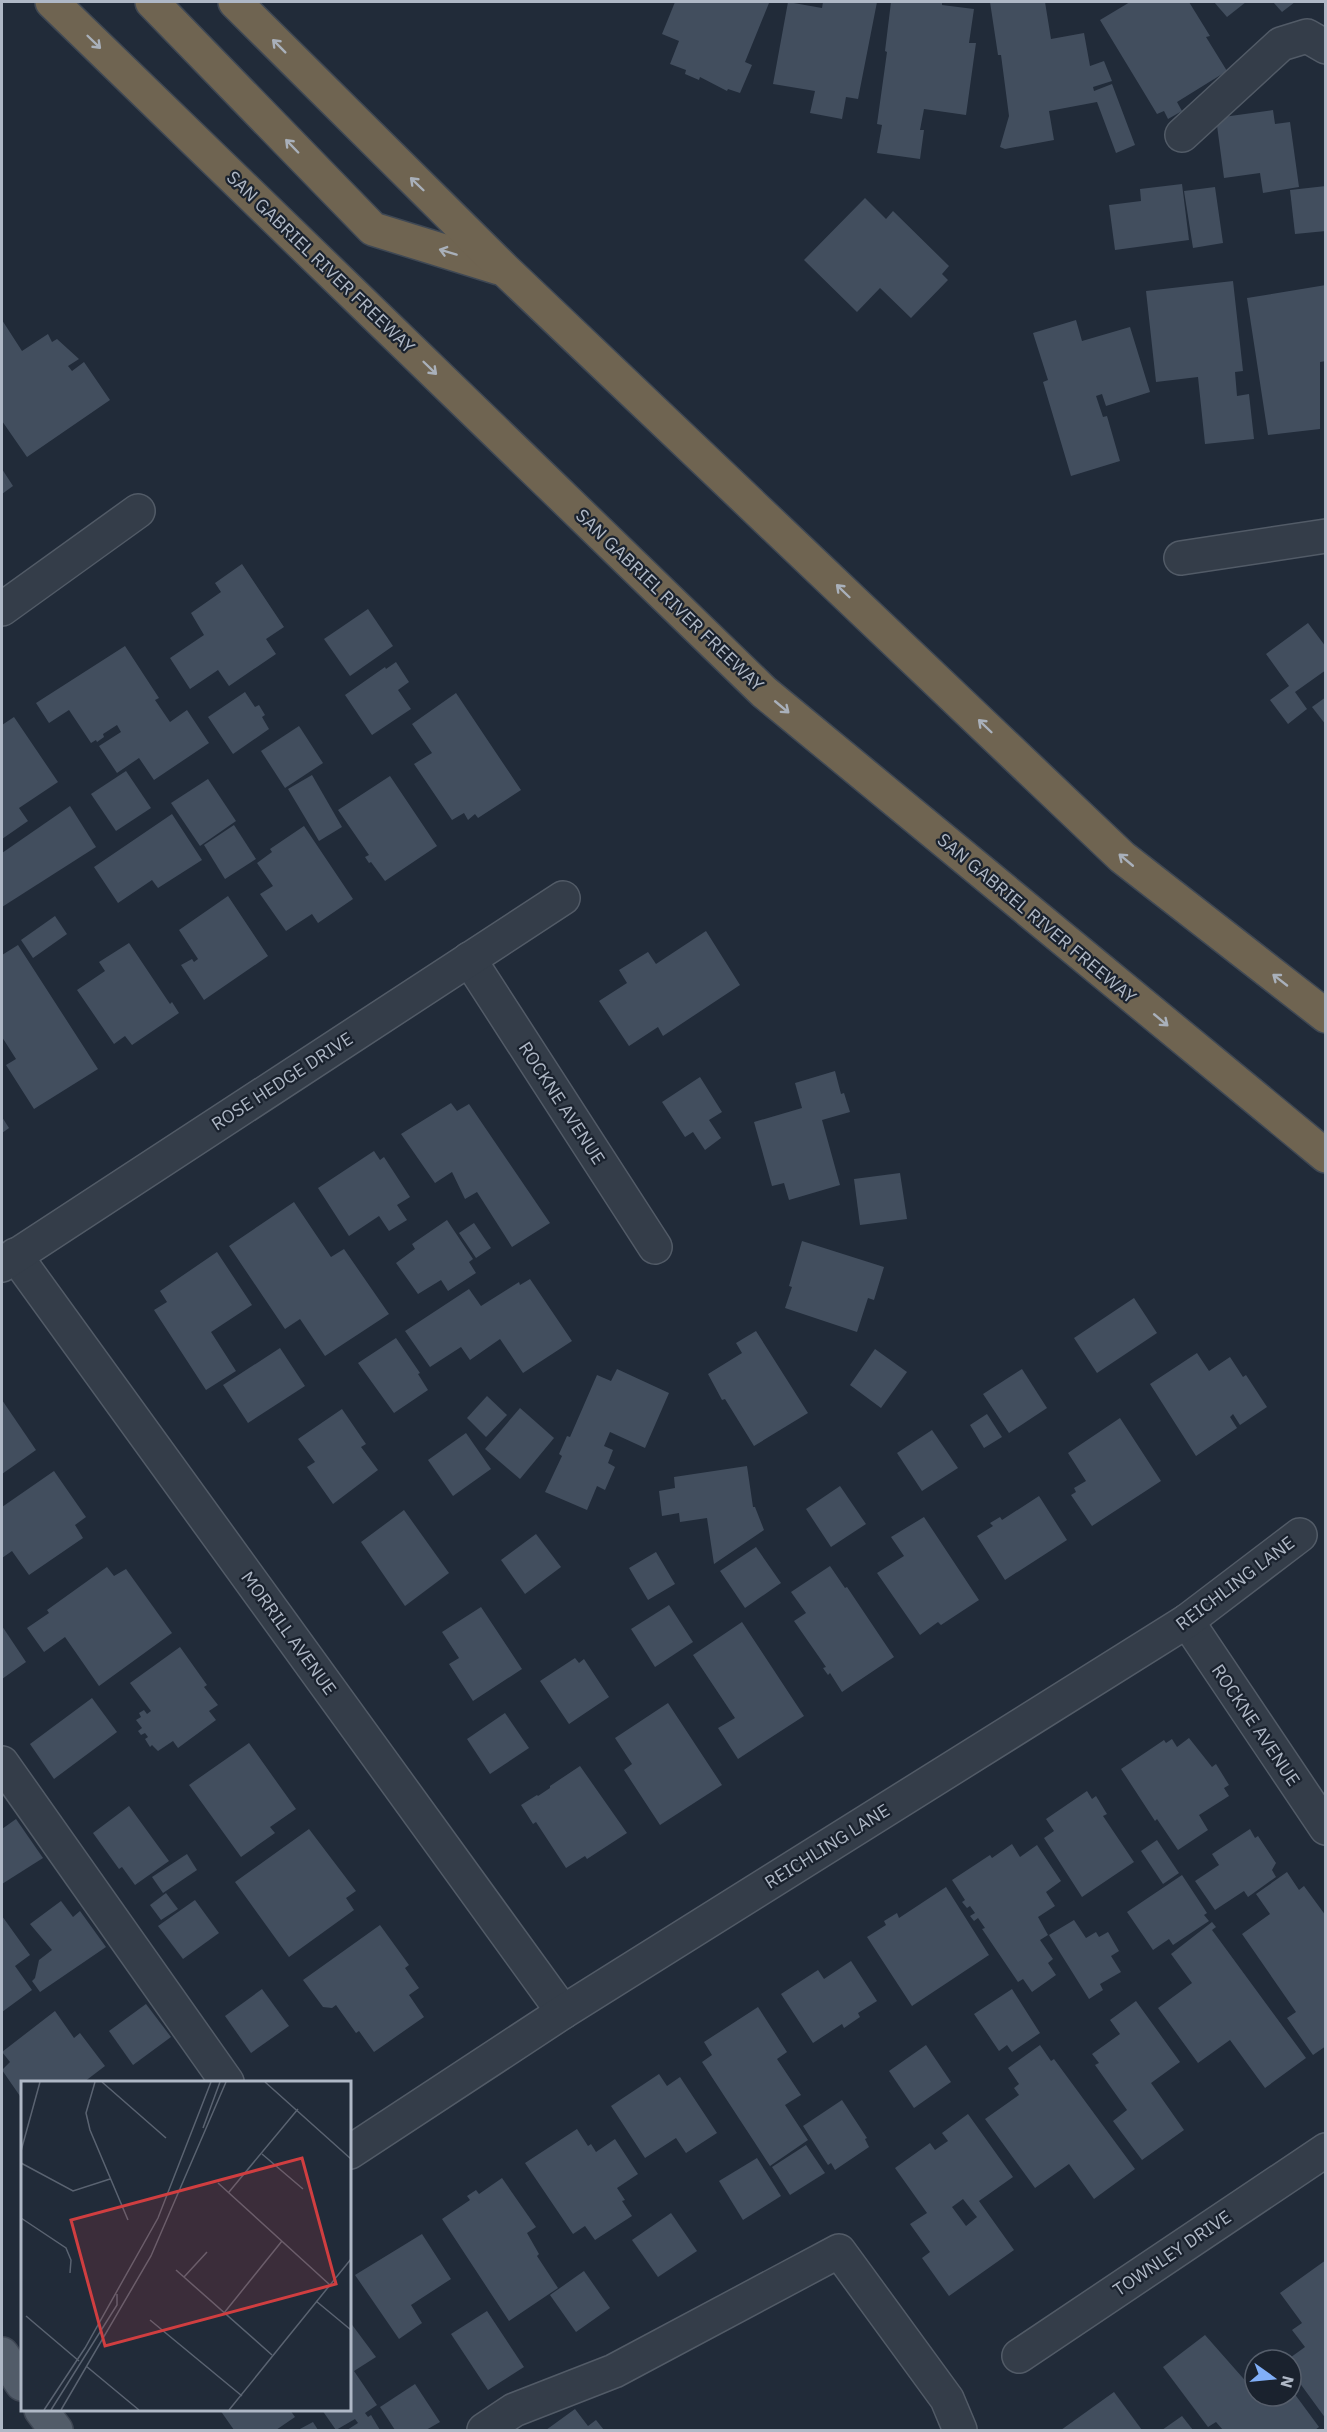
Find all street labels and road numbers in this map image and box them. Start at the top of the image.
street label: SAN GABRIEL RIVER FREEWAY [222,166,420,358]
street label: SAN GABRIEL RIVER FREEWAY [571,504,769,696]
street label: SAN GABRIEL RIVER FREEWAY [933,828,1142,1008]
street label: ROSE HEDGE DRIVE [207,1027,357,1135]
street label: ROCKNE AVENUE [514,1037,610,1169]
street label: REICHLING LANE [1171,1531,1299,1635]
street label: MORRILL AVENUE [236,1567,342,1699]
street label: ROCKNE AVENUE [1207,1660,1305,1790]
street label: REICHLING LANE [760,1798,894,1894]
street label: TOWNLEY DRIVE [1108,2205,1236,2301]

